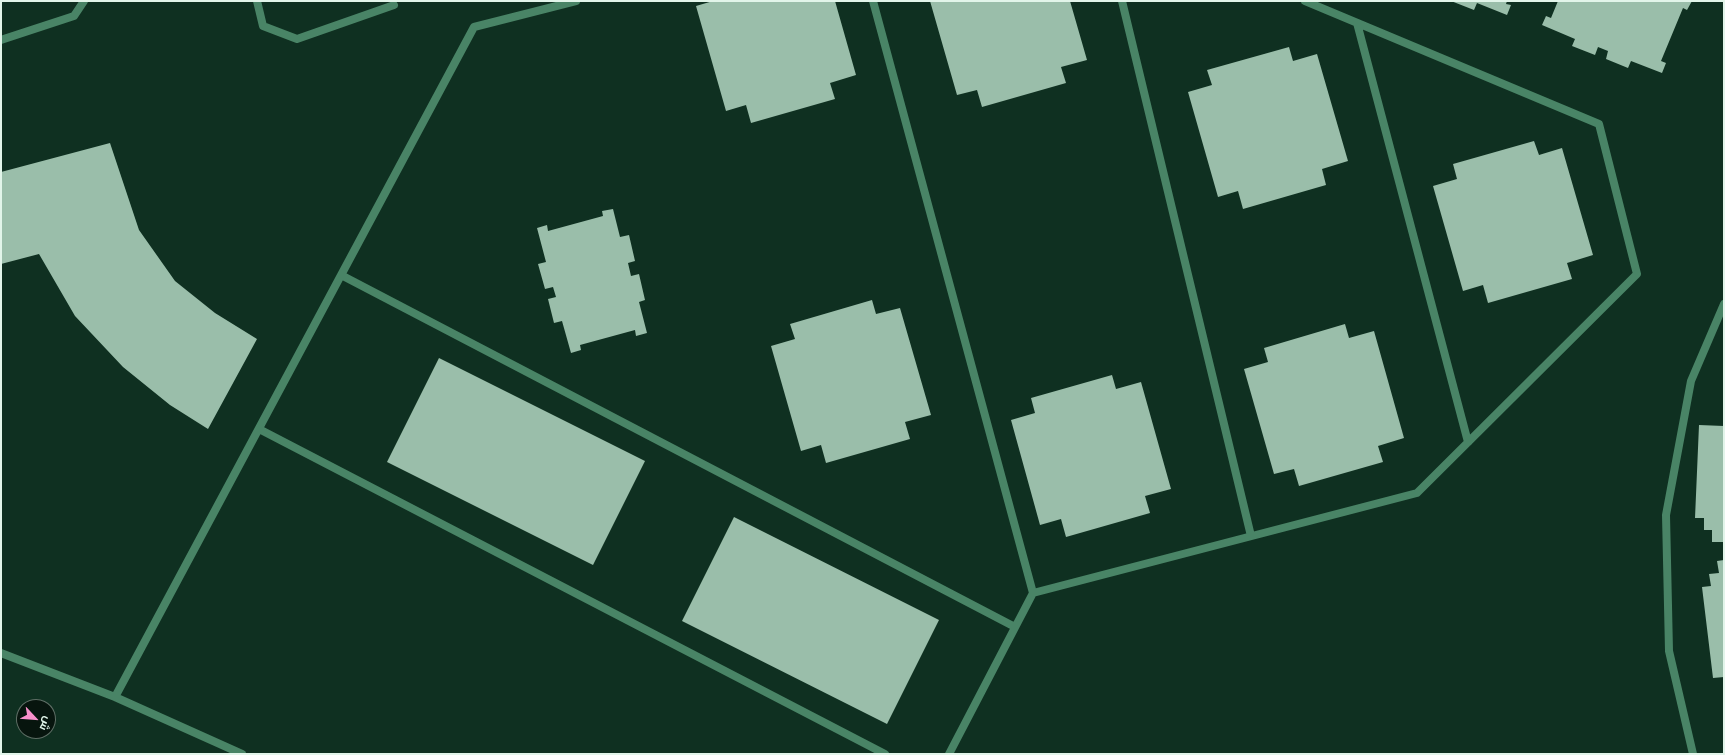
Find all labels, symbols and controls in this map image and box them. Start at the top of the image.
north arrow [16,699,56,739]
text: ش [37,715,55,733]

